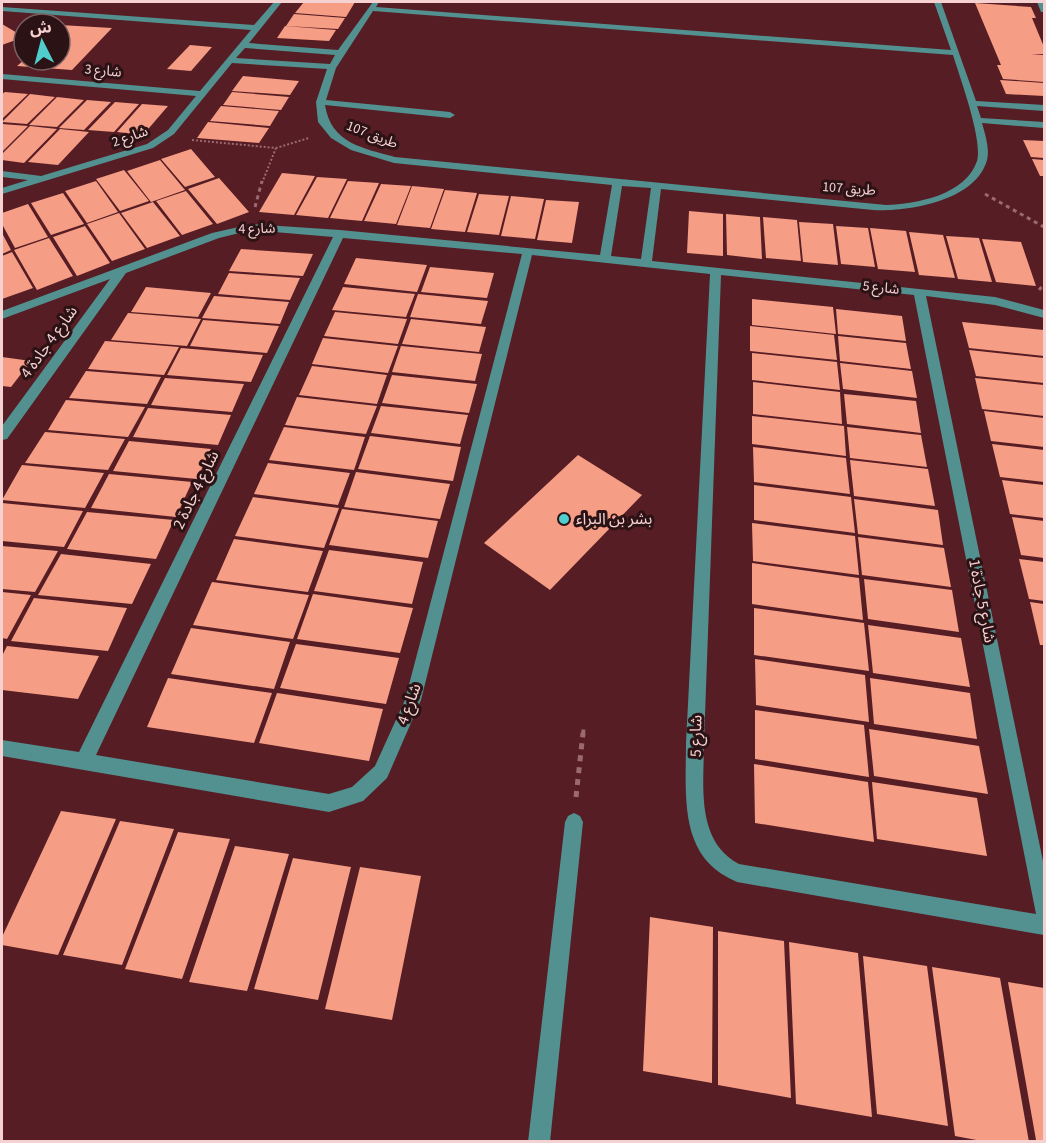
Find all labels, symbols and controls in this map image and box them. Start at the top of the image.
north arrow [12,12,72,72]
text: ش [28,16,53,40]
street label: شارع 3 [84,59,122,83]
street label: طريق 107 [343,116,401,154]
street label: شارع 2 [109,122,151,152]
street label: طريق 107 [821,177,877,201]
street label: شارع 4 [238,219,276,239]
street label: شارع 5 [862,276,900,300]
street label: شارع 4 جادة 4 [15,301,84,383]
street label: شارع 4 جادة 2 [168,447,225,533]
place label: بشر بن البراء [576,508,652,530]
marker: بشر بن البراء [557,512,571,526]
street label: شارع 5 جادة 1 [962,557,1001,645]
street label: شارع 4 [391,680,428,728]
street label: شارع 5 [685,715,708,757]

